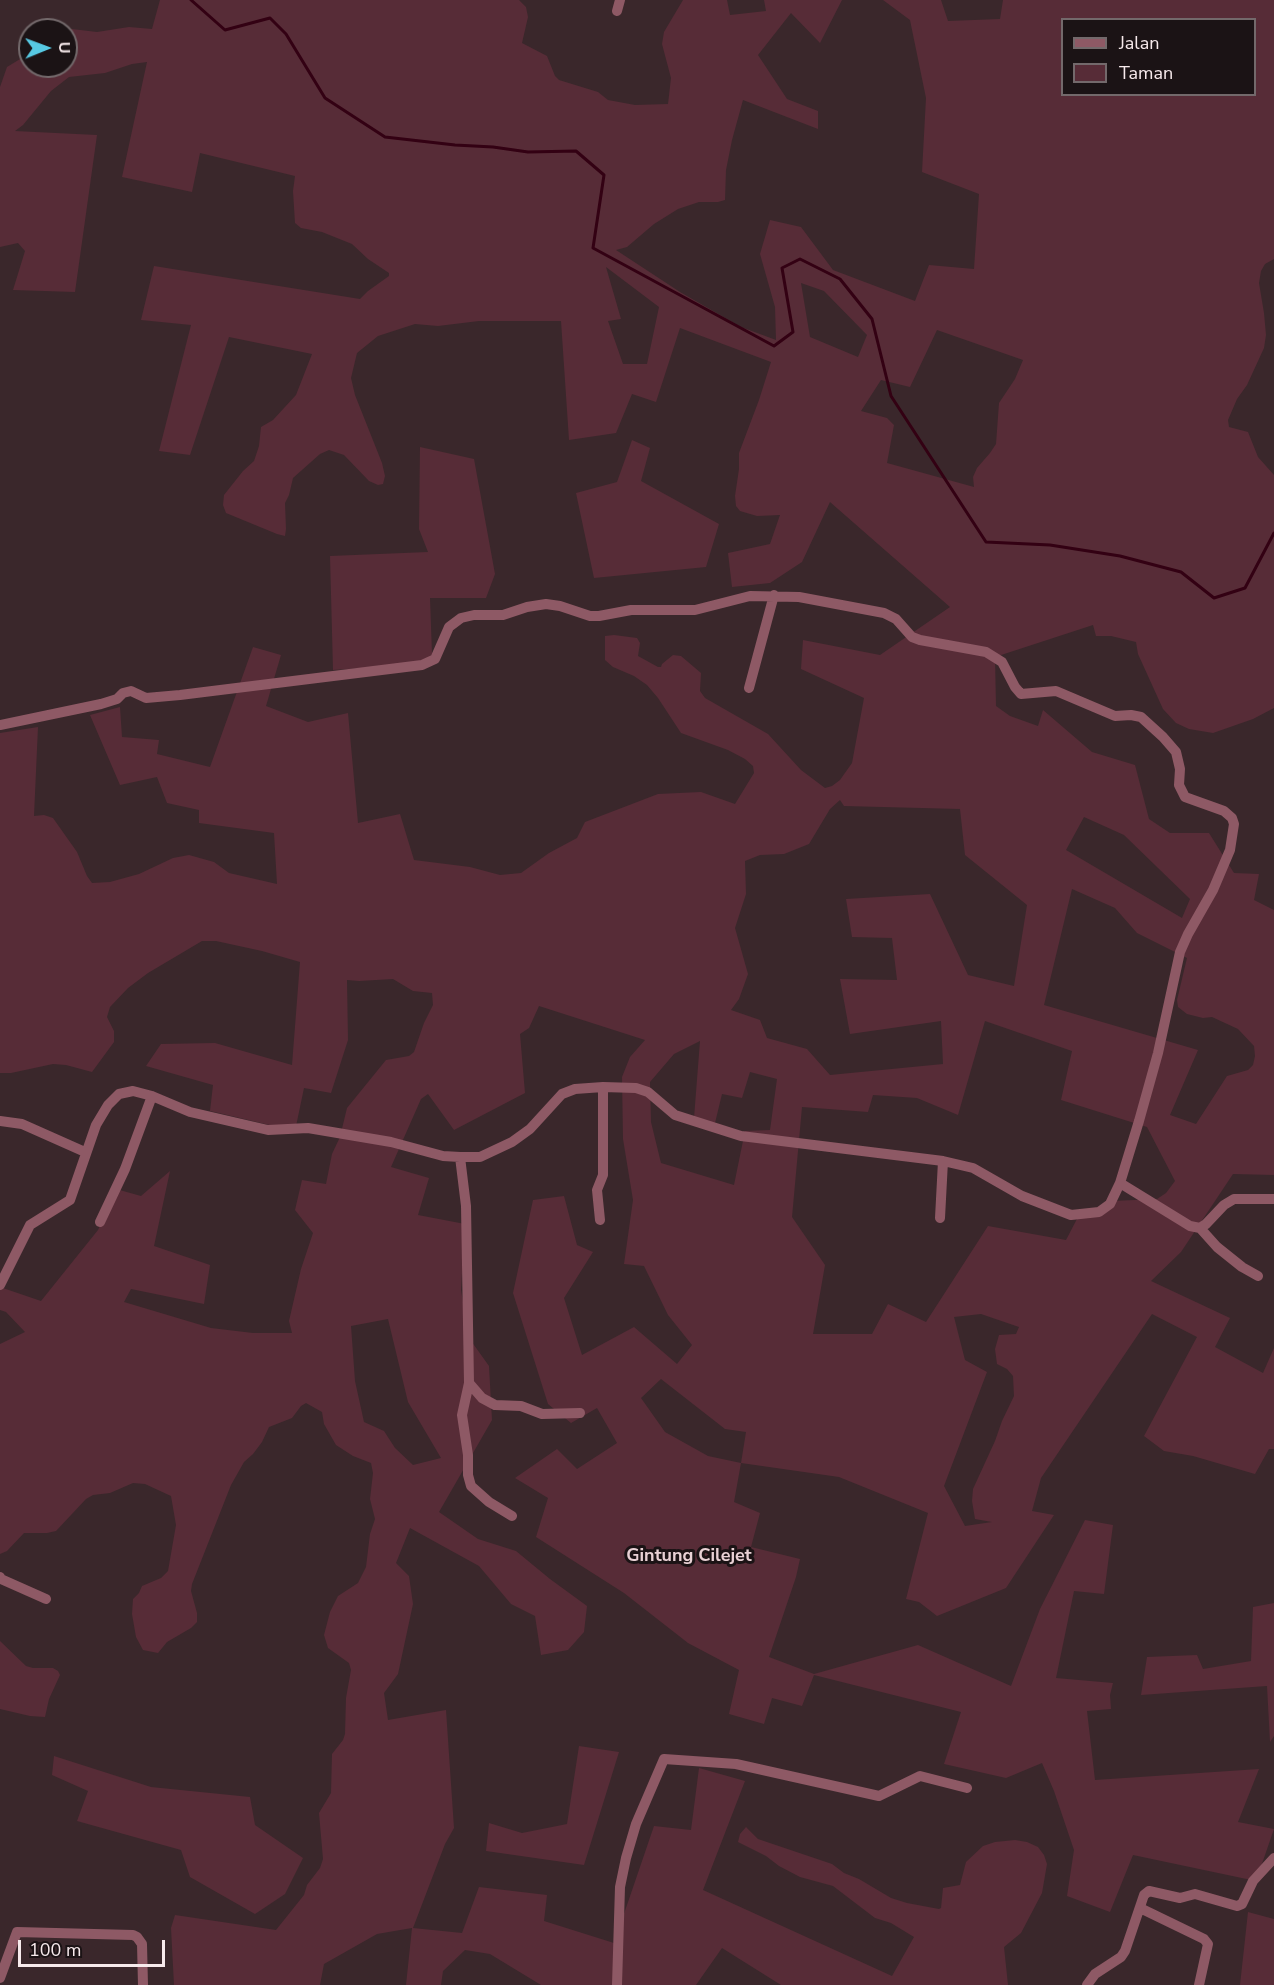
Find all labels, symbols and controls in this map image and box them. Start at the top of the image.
north arrow [18,18,78,78]
legend [1061,18,1256,96]
text: Jalan [1119,31,1159,55]
text: U [53,42,75,54]
text: Taman [1119,61,1173,85]
district label: Gintung Cilejet [626,1546,752,1568]
scale bar [21,1928,168,1966]
text: 100 m [29,1938,81,1962]

